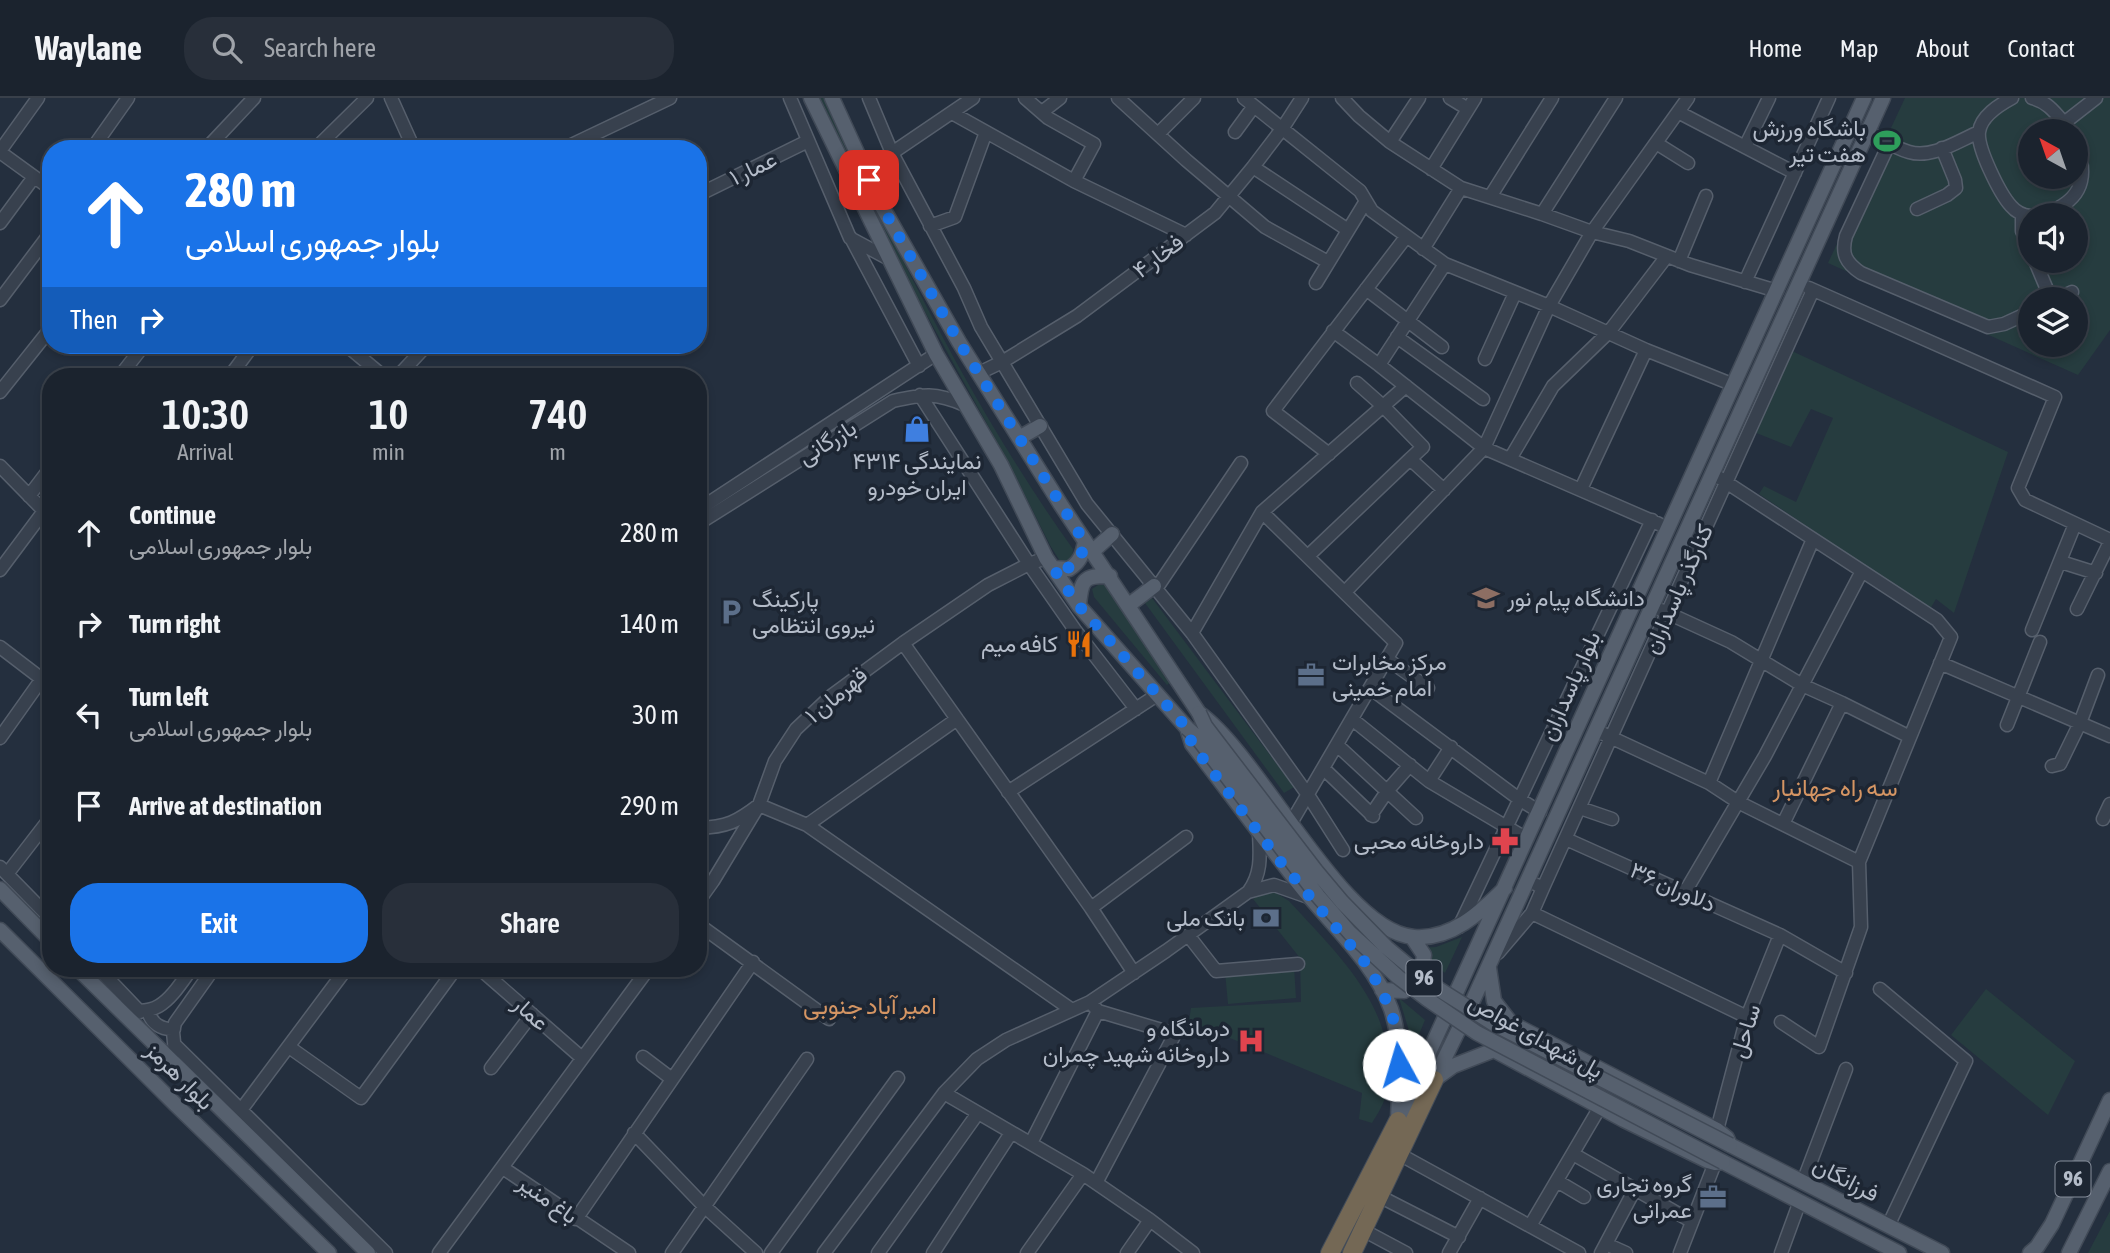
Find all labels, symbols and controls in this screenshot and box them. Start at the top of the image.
search box [184,17,674,80]
text: Waylane [35,29,142,67]
icon: search [208,29,246,67]
text: Search here [264,33,376,63]
text: Home [1748,35,1802,62]
text: Map [1840,35,1878,62]
text: About [1916,35,1969,62]
text: Contact [2007,35,2075,62]
place label: باشگاه ورزش هفت تیر [1752,115,1866,169]
north arrow [2018,119,2088,189]
map controls [2018,119,2088,357]
sports icon: باشگاه ورزش هفت تیر [1872,126,1902,156]
street label: عمار ۱ [725,146,782,192]
pin [839,150,899,210]
text: 280 m [185,161,296,217]
icon: arrive [850,161,888,199]
icon: ahead [70,168,161,259]
button: sound [2018,203,2088,273]
text: بلوار جمهوری اسلامی [185,222,440,259]
street label: فخار ۴ [1128,229,1190,285]
button: layers [2018,287,2088,357]
icon: right [132,301,170,339]
text: Then [70,305,118,335]
text: 10:30 [162,390,249,438]
text: 10 [369,390,408,438]
text: 740 [528,390,587,438]
street label: بازرگانی [793,414,862,472]
shop icon: نمایندگی ۴۳۱۴ ایران خودرو [902,414,932,444]
text: Arrival [177,439,233,465]
text: min [372,439,405,465]
text: m [549,439,566,465]
place label: نمایندگی ۴۳۱۴ ایران خودرو [852,448,982,502]
text: Continue [129,500,216,530]
icon: ahead [70,514,108,552]
text: 280 m [620,518,679,548]
street label: کنارگذر پاسداران [1638,520,1721,659]
text: بلوار جمهوری اسلامی [129,533,312,559]
school or university icon: دانشگاه پیام نور [1471,583,1501,613]
place label: دانشگاه پیام نور [1506,585,1645,614]
place label: پارکینگ نیروی انتظامی [752,586,875,640]
parking icon: پارکینگ نیروی انتظامی [716,597,746,627]
icon: right [70,605,108,643]
text: Turn right [129,609,220,639]
text: 140 m [620,609,679,639]
street label: بلوار پاسداران [1534,627,1608,746]
restaurant icon: کافه میم [1064,629,1094,659]
place label: کافه میم [981,631,1058,659]
place label: مرکز مخابرات امام خمینی [1332,649,1447,703]
office icon: مرکز مخابرات امام خمینی [1296,660,1326,690]
street label: قهرمان ۱ [800,662,873,730]
text: Turn left [129,682,209,712]
icon: left [70,696,108,734]
text: 30 m [632,700,679,730]
text: بلوار جمهوری اسلامی [129,715,312,741]
district label: سه راه جهانبار [1771,774,1898,803]
icon: arrive [70,787,108,825]
text: Arrive at destination [129,791,322,821]
text: 290 m [620,791,679,821]
pharmacy icon: داروخانه محبی [1490,826,1520,856]
place label: داروخانه محبی [1354,828,1484,856]
street label: دلاوران ۳۶ [1625,857,1720,919]
button: Exit [70,883,368,963]
button: Share [382,883,679,963]
bank icon: بانک ملی [1251,903,1281,933]
place label: بانک ملی [1166,905,1245,932]
road number: 96 [1406,960,1442,996]
street label: پل شهدای غواص [1463,988,1608,1086]
street label: عمار [506,990,554,1037]
district label: امير آباد جنوبی [803,992,937,1021]
street label: ساحل [1725,1001,1766,1061]
place label: درمانگاه و داروخانه شهید چمران [1043,1015,1230,1070]
hospital icon: درمانگاه و داروخانه شهید چمران [1236,1026,1266,1056]
position arrow [1362,1028,1436,1102]
street label: بلوار هرمز [139,1036,219,1117]
street label: فرزانگان [1808,1151,1883,1208]
road number: 96 [2056,1162,2090,1196]
street label: باغ منیر [510,1169,583,1231]
place label: گروه تجاری عمرانی [1596,1171,1692,1225]
office icon: گروه تجاری عمرانی [1698,1182,1728,1212]

